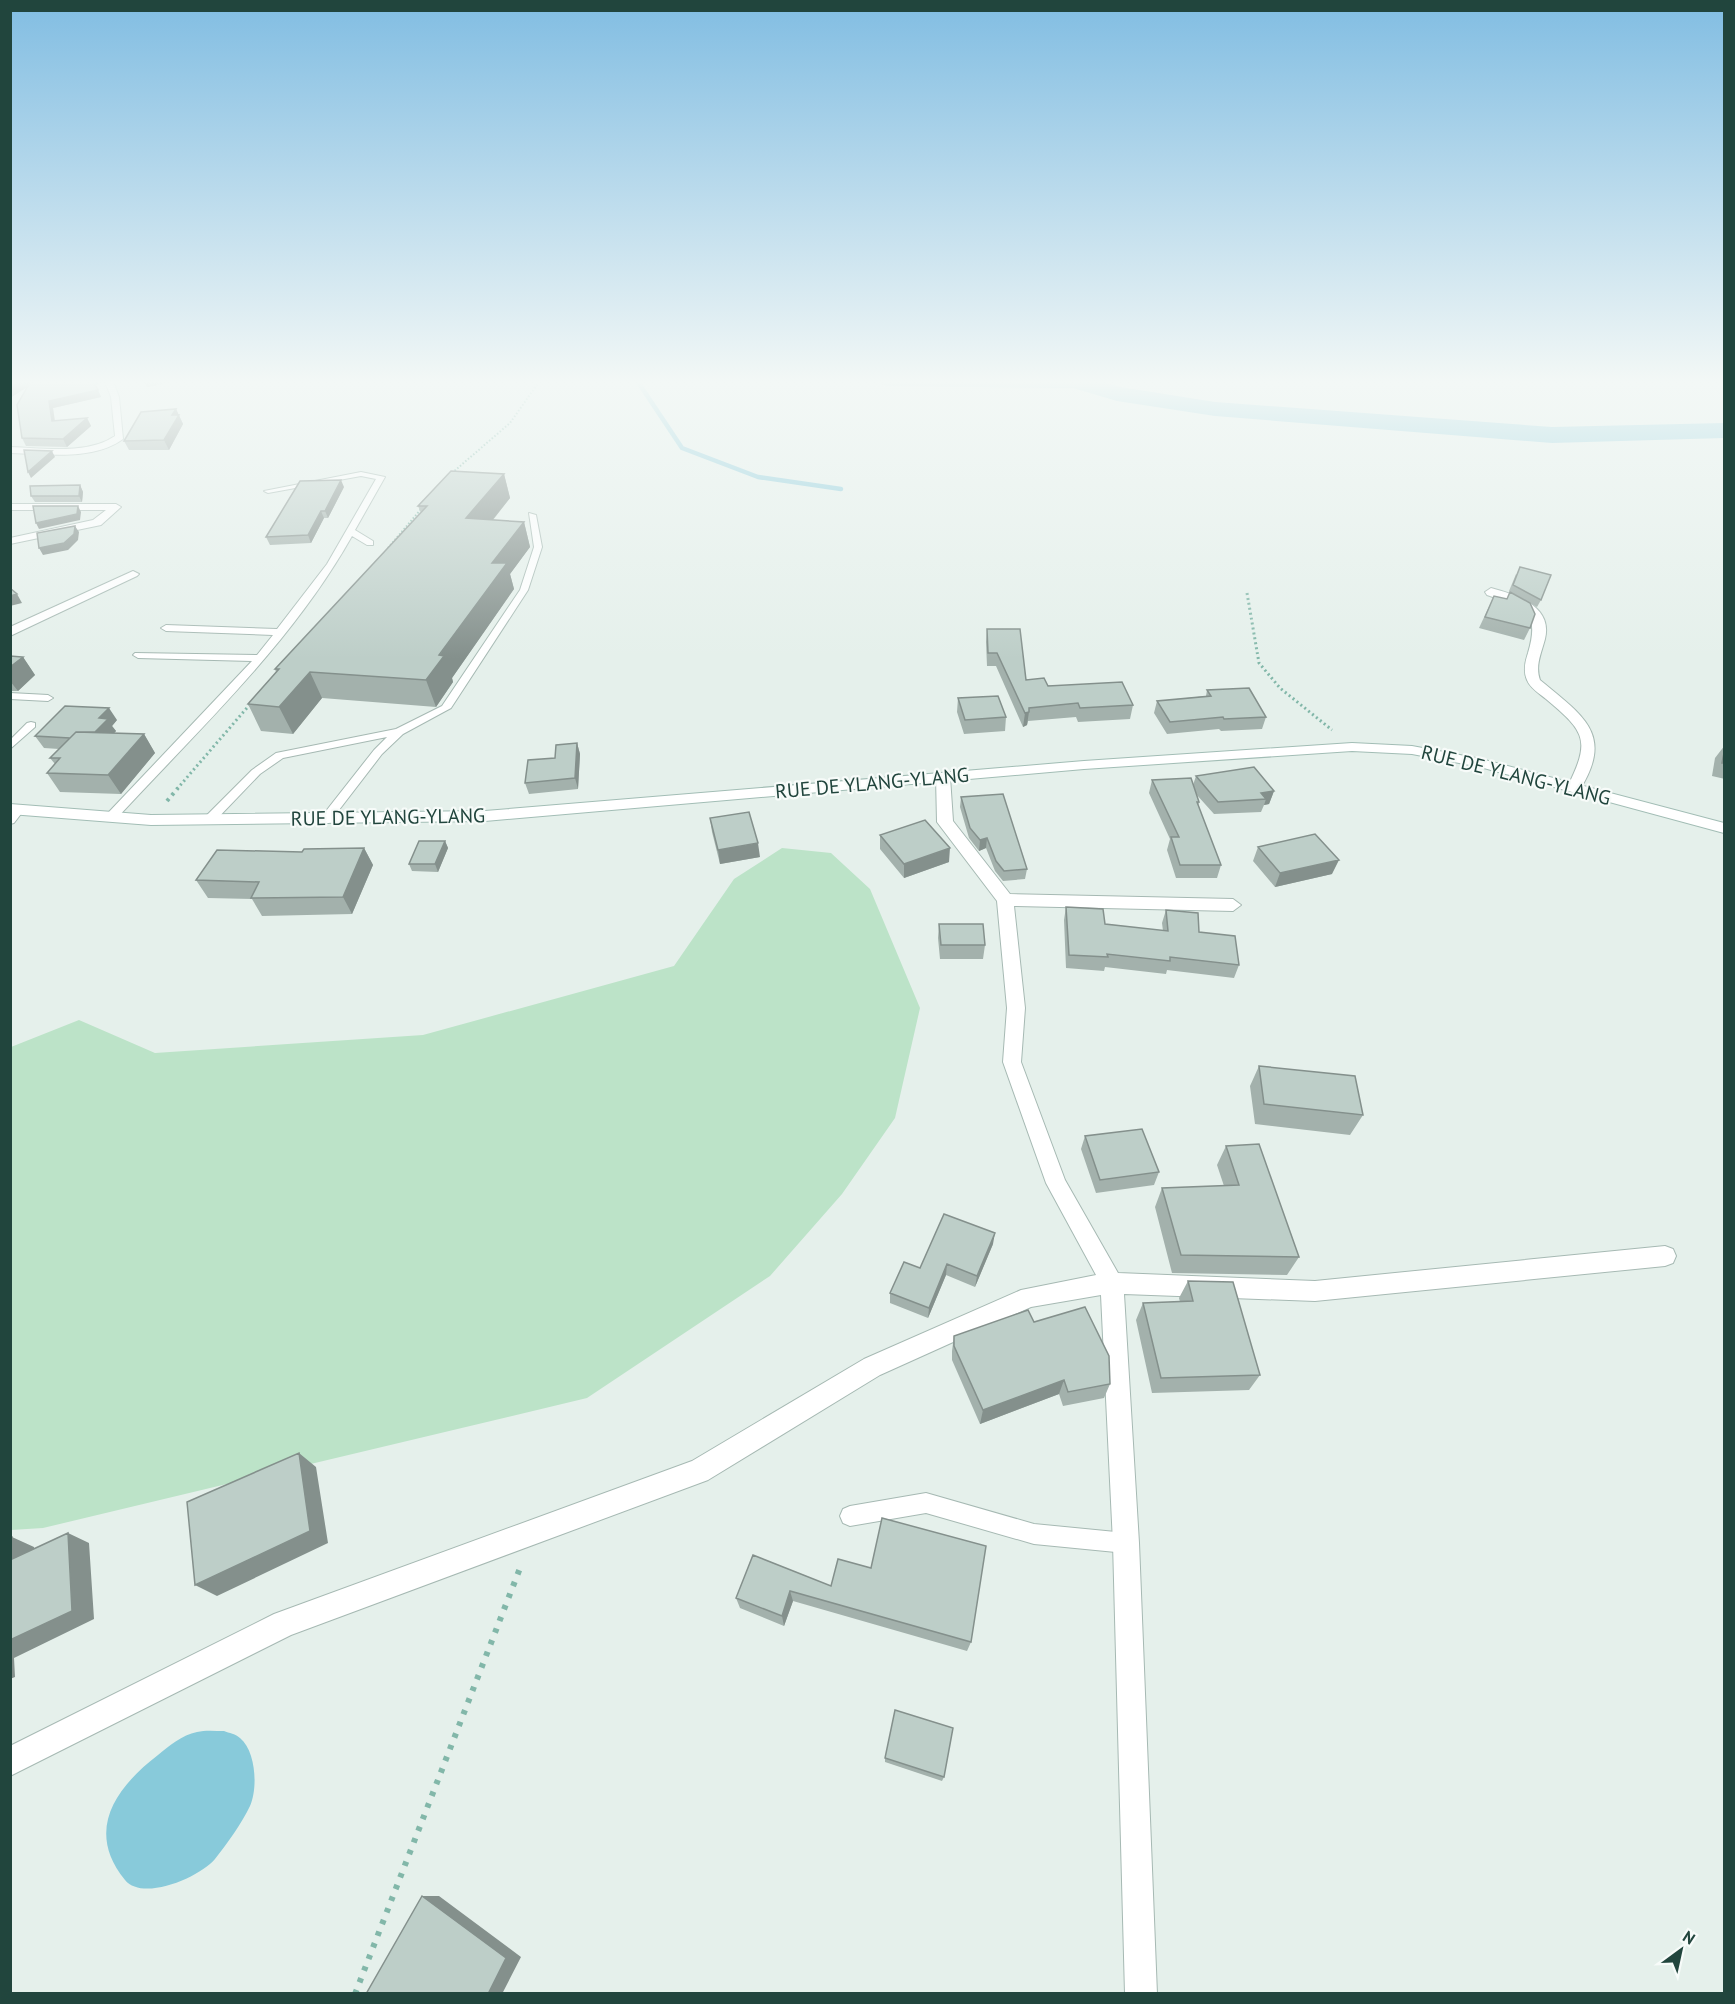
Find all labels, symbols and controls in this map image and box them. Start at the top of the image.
street label: RUE DE YLANG-YLANG [1418,739,1614,811]
street label: RUE DE YLANG-YLANG [774,762,970,804]
street label: RUE DE YLANG-YLANG [291,802,485,832]
north arrow [1651,1920,1711,1980]
text: N [1679,1926,1699,1949]

